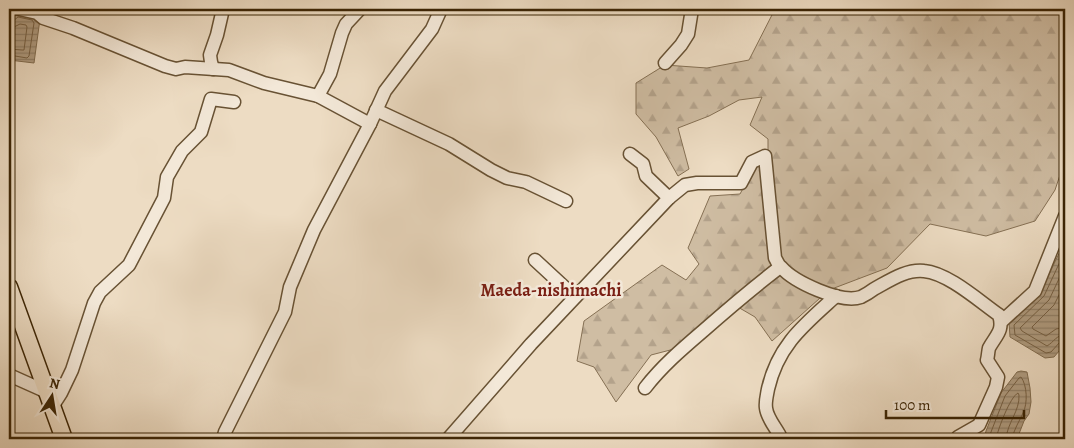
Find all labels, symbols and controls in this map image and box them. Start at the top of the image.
district label: Maeda-nishimachi [481,278,621,302]
north arrow [28,370,78,420]
text: N [48,373,62,394]
scale bar [886,388,1024,420]
text: 100 m [894,395,931,415]

